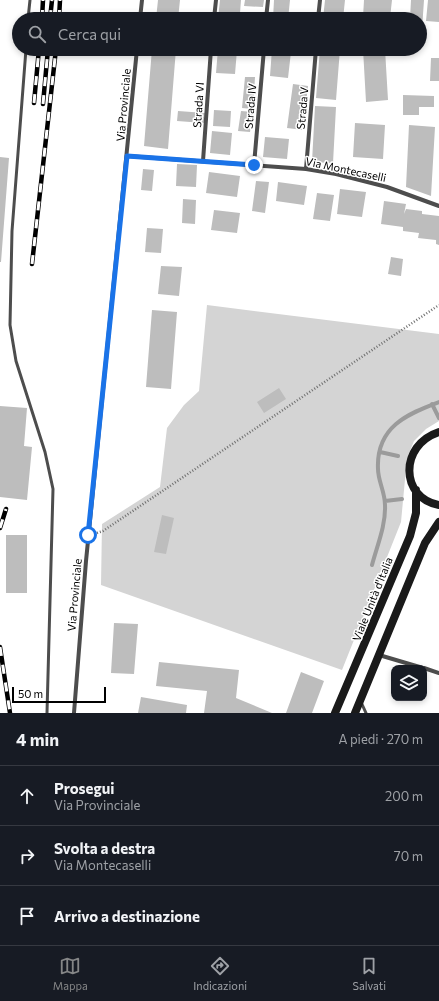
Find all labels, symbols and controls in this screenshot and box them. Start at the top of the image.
search box [12,12,427,56]
icon: search [26,23,48,45]
text: Cerca qui [58,25,121,43]
street label: Via Provinciale [113,68,133,142]
street label: Strada VI [190,82,206,128]
street label: Strada IV [242,82,259,129]
street label: Strada V [294,86,310,130]
street label: Via Montecaselli [304,154,388,184]
route end [245,156,263,174]
route start [79,526,97,544]
street label: Viale Unità d'Italia [349,555,395,643]
street label: Via Provinciale [64,558,84,632]
map controls [391,665,427,701]
button: layers [391,665,427,701]
scale bar [12,685,106,704]
text: 50 m [18,687,43,700]
text: 4 min [16,729,59,750]
text: A piedi · 270 m [338,731,423,747]
text: Prosegui [54,779,114,797]
icon: ahead [16,785,38,807]
text: 200 m [385,788,423,804]
text: Via Provinciale [54,797,140,813]
text: Svolta a destra [54,839,155,857]
icon: right [16,845,38,867]
text: 70 m [394,848,423,864]
text: Via Montecaselli [54,857,151,873]
icon: arrive [16,905,38,927]
text: Arrivo a destinazione [54,907,200,925]
tab: Mappa [53,955,88,992]
tab: Indicazioni [193,955,247,992]
tab: Salvati [353,955,386,992]

